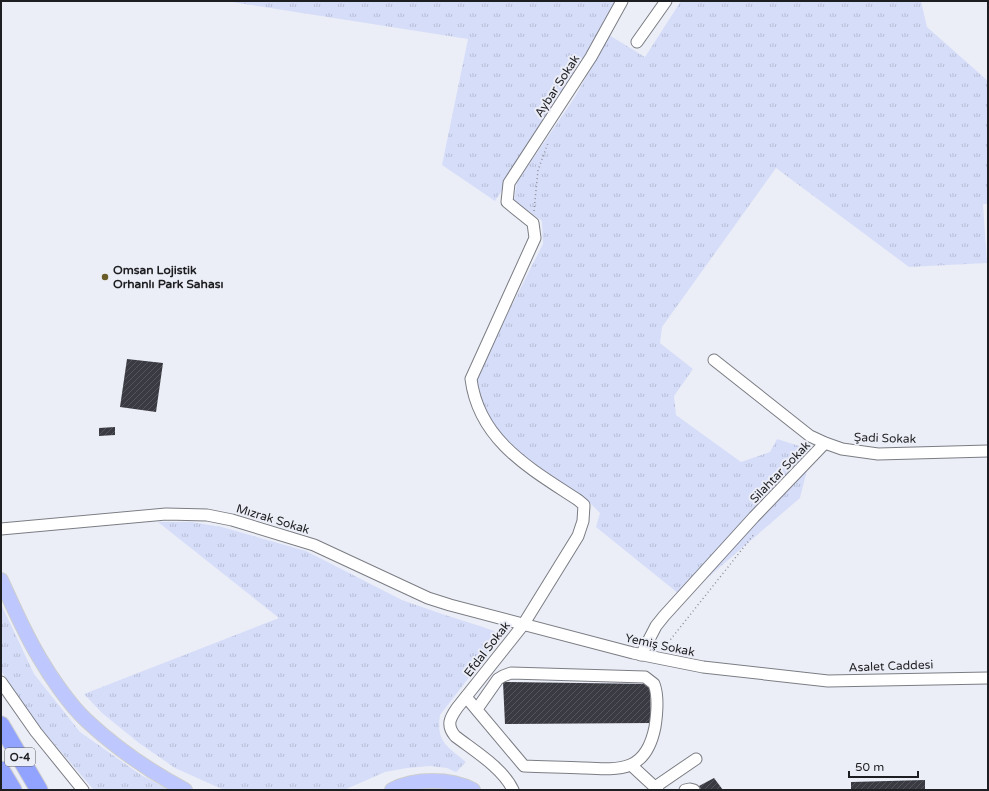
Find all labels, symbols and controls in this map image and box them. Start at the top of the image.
street label: Aybar Sokak [532,52,583,120]
place label: Omsan Lojistik Orhanlı Park Sahası [113,263,223,291]
marker: Omsan Lojistik Orhanlı Park Sahası [100,272,110,282]
street label: Şadi Sokak [854,430,917,446]
street label: Silahtar Sokak [747,438,813,506]
street label: Mızrak Sokak [235,501,312,537]
street label: Efdal Sokak [461,618,513,680]
street label: Yemiş Sokak [624,631,697,659]
street label: Asalet Caddesi [848,658,934,674]
road number: O-4 [5,748,35,766]
scale bar [849,753,918,779]
text: 50 m [855,760,884,774]

